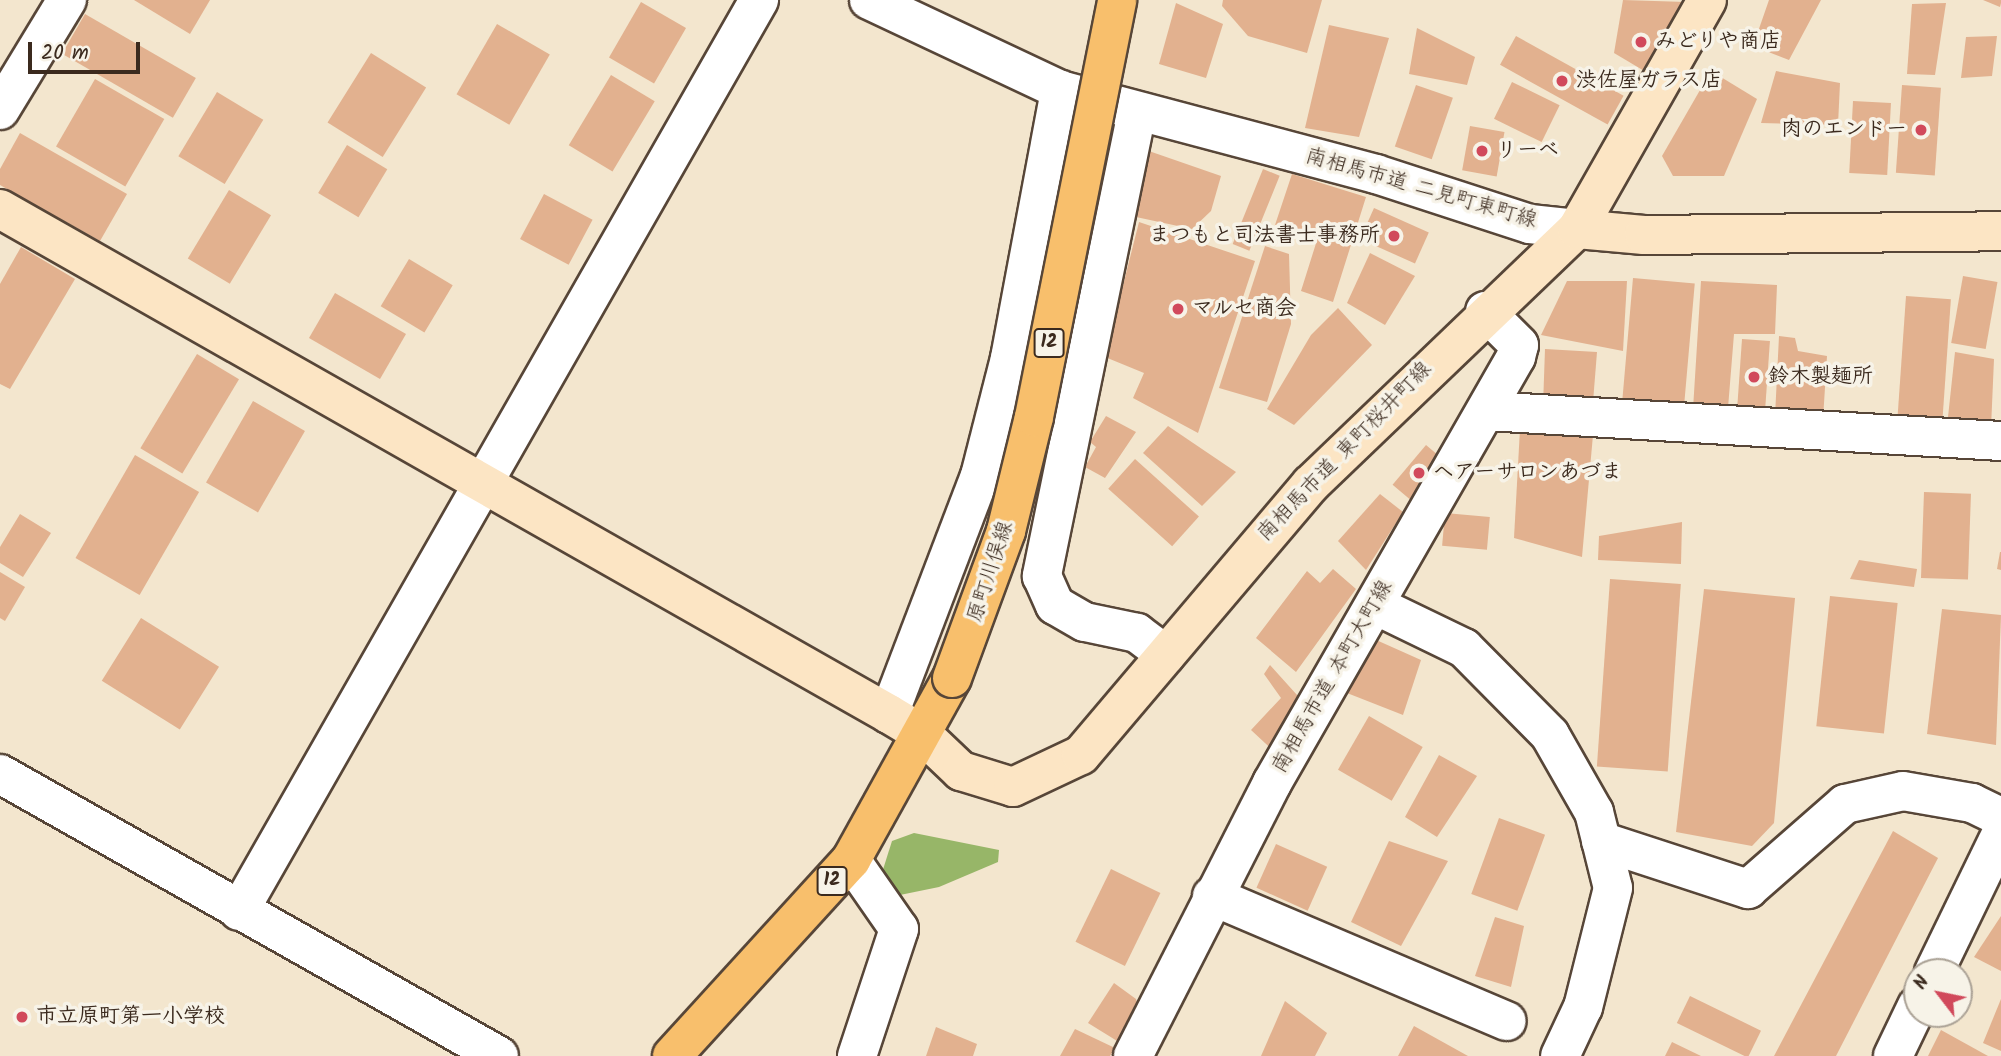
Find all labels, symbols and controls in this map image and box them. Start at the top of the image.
scale bar [32,28,144,72]
place label: みどりや商店 [1655,29,1781,55]
marker: みどりや商店 [1633,34,1649,50]
text: 20 m [41,37,89,70]
place label: 渋佐屋ガラス店 [1576,68,1723,94]
marker: 渋佐屋ガラス店 [1554,73,1570,89]
place label: 肉のエンドー [1781,117,1907,143]
marker: 肉のエンドー [1913,122,1929,138]
place label: リーベ [1496,138,1559,164]
marker: リーベ [1474,143,1490,159]
street label: 南相馬市道 二見町東町線 [1302,144,1540,234]
place label: まつもと司法書士事務所 [1149,223,1380,249]
marker: まつもと司法書士事務所 [1386,228,1402,244]
place label: マルセ商会 [1192,296,1297,322]
marker: マルセ商会 [1170,301,1186,317]
road number: 12 [1033,328,1065,358]
street label: 南相馬市道 東町桜井町線 [1253,357,1437,547]
place label: 鈴木製麺所 [1768,364,1873,390]
marker: 鈴木製麺所 [1746,369,1762,385]
place label: ヘアーサロンあづま [1433,460,1621,486]
marker: ヘアーサロンあづま [1411,465,1427,481]
street label: 原町川俣線 [963,518,1019,626]
street label: 南相馬市道 本町大町線 [1267,576,1399,778]
road number: 12 [816,866,848,897]
north arrow [1903,958,1973,1028]
text: N [1906,970,1938,996]
place label: 市立原町第一小学校 [36,1004,225,1030]
marker: 市立原町第一小学校 [14,1009,30,1025]

